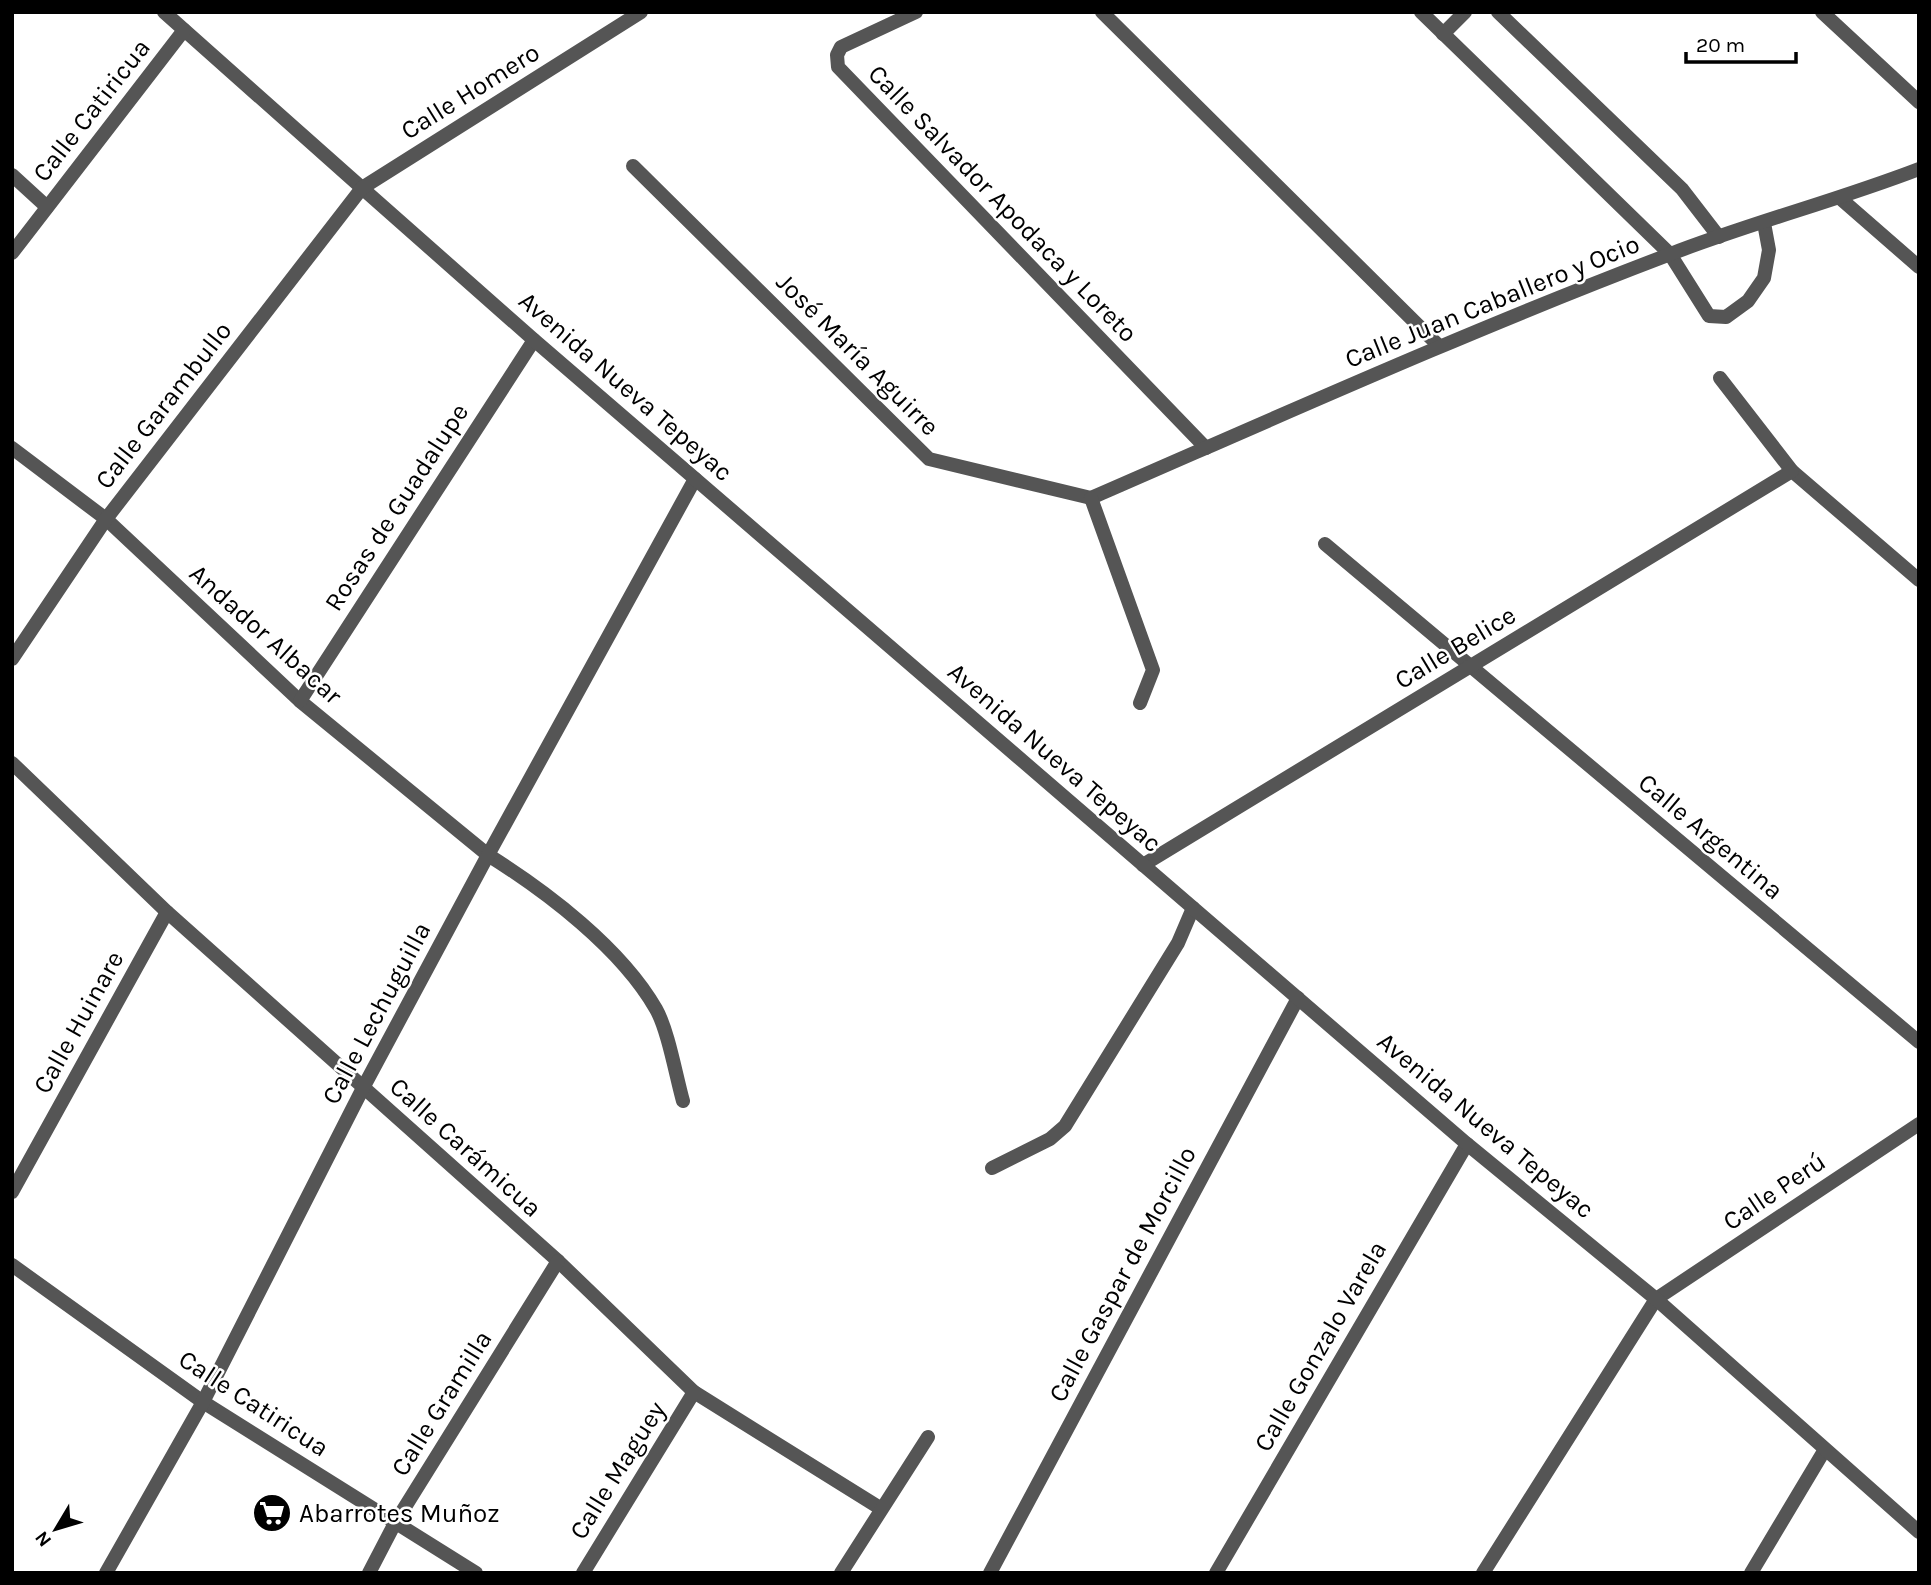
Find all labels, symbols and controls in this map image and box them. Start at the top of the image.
scale bar [1686,21,1796,65]
street label: Calle Catiricua [26,33,157,188]
text: 20 m [1696,33,1745,57]
street label: Calle Homero [395,37,545,146]
street label: Calle Salvador Apodaca y Loreto [862,58,1144,348]
street label: Calle Juan Caballero y Ocio [1340,228,1644,375]
street label: José María Aguirre [770,267,945,442]
street label: Avenida Nueva Tepeyac [512,285,739,488]
street label: Calle Garambullo [89,316,238,495]
street label: Rosas de Guadalupe [318,398,475,617]
street label: Andador Albacar [183,558,349,711]
street label: Calle Belice [1389,599,1521,696]
street label: Avenida Nueva Tepeyac [941,656,1168,859]
street label: Calle Argentina [1632,767,1789,906]
street label: Calle Lechuguilla [315,917,437,1110]
street label: Calle Huinare [27,946,130,1099]
street label: Avenida Nueva Tepeyac [1371,1026,1600,1225]
street label: Calle Carámicua [383,1071,548,1224]
street label: Calle Gaspar de Morcillo [1042,1141,1203,1407]
street label: Calle Perú [1717,1146,1832,1237]
street label: Calle Gonzalo Varela [1248,1236,1393,1457]
street label: Calle Gramilla [384,1325,498,1482]
street label: Calle Catiricua [173,1343,335,1463]
street label: Calle Maguey [563,1396,672,1545]
supermarket icon: Abarrotes Muñoz [251,1492,293,1534]
north arrow [21,1494,91,1564]
place label: Abarrotes Muñoz [299,1498,500,1529]
text: N [31,1527,56,1551]

